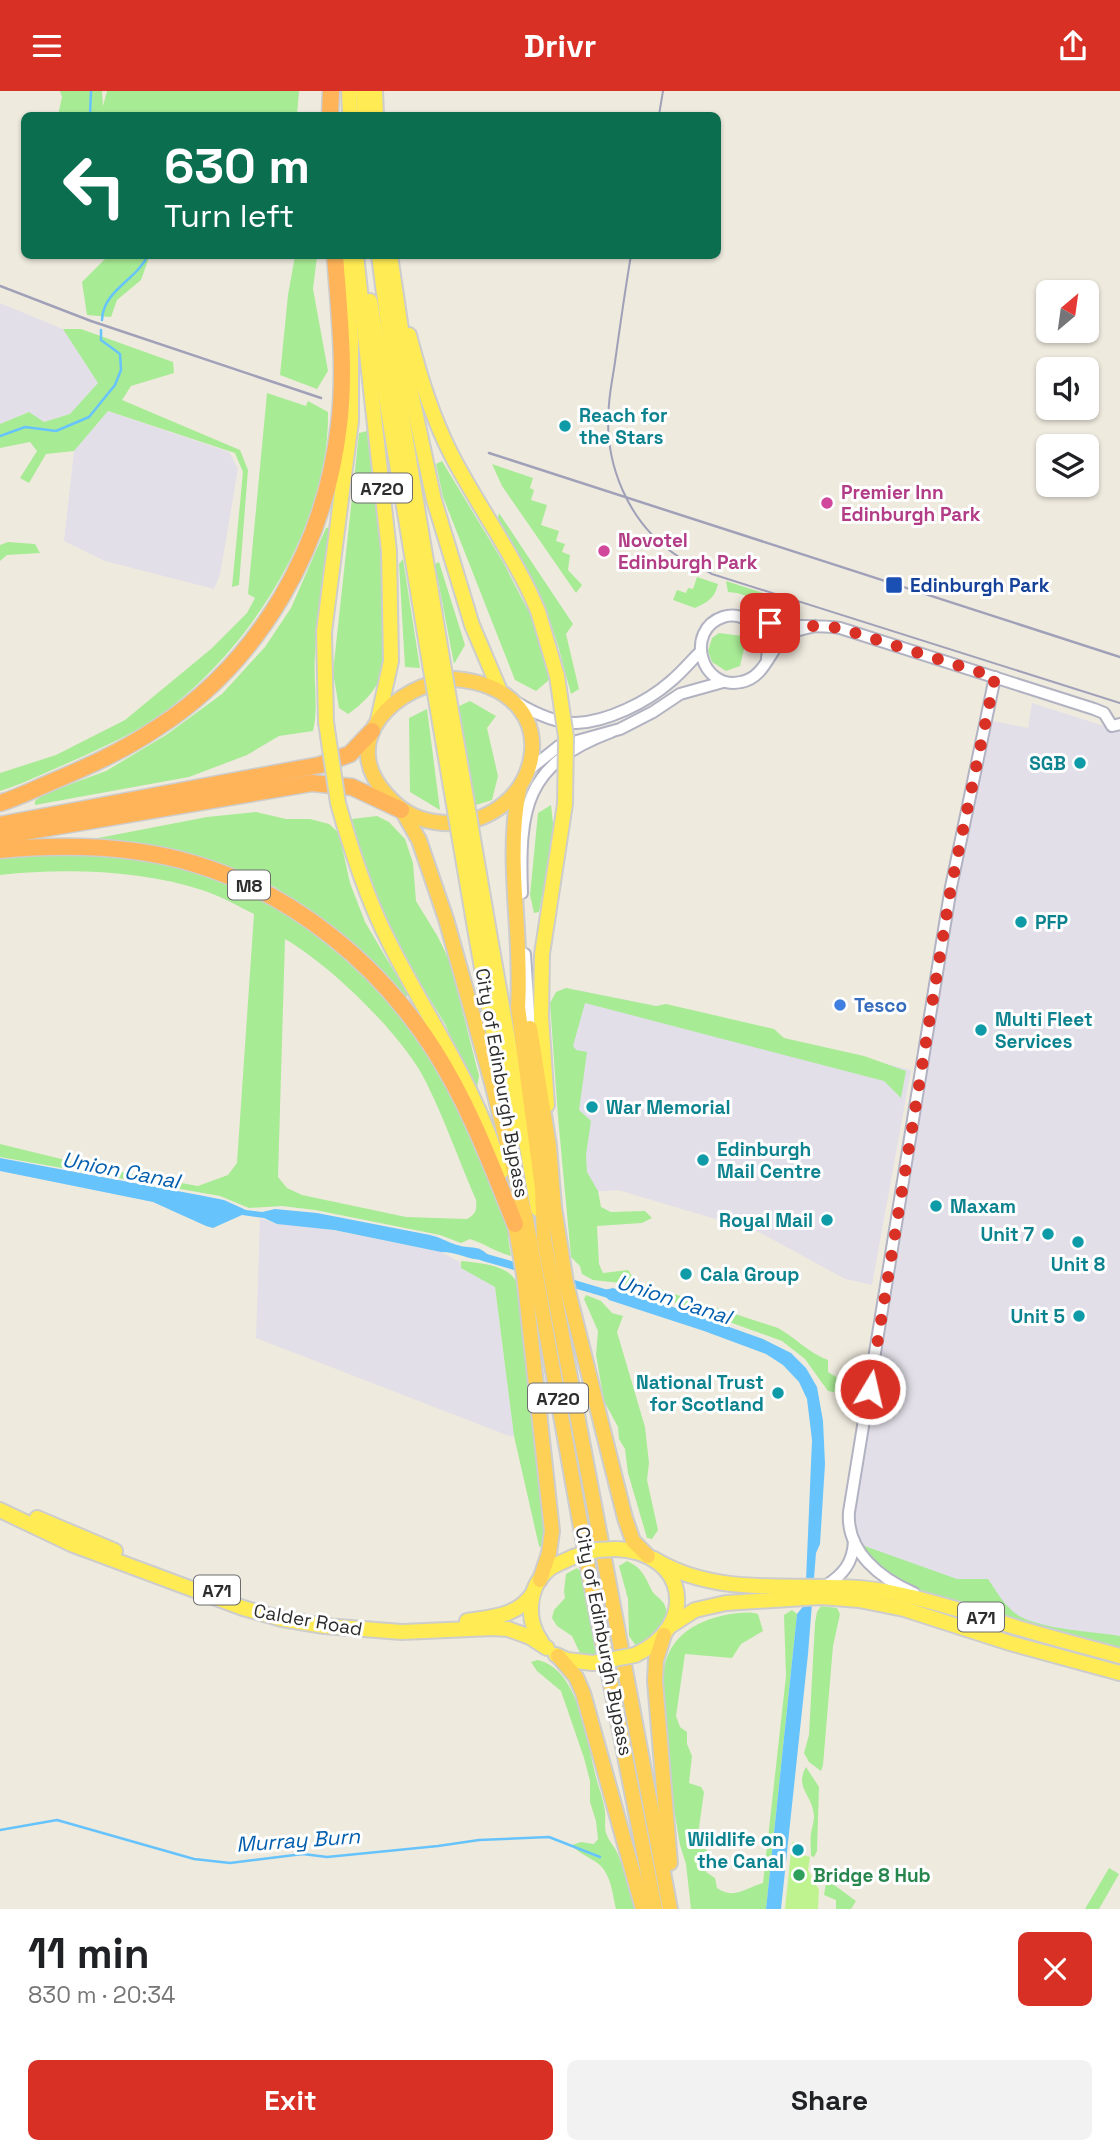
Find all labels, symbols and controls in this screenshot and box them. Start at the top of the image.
text: Drivr [524,26,596,66]
icon: menu [28,27,66,65]
icon: share [1054,27,1092,65]
text: 630 m [164,135,310,197]
icon: left [49,140,140,231]
text: Turn left [164,196,294,236]
north arrow [1036,280,1099,343]
map controls [1036,280,1099,497]
button: sound [1036,357,1099,420]
place label: Reach for the Stars [579,403,668,450]
marker: Reach for the Stars [557,418,573,434]
button: layers [1036,434,1099,497]
road number: A720 [352,473,412,503]
place label: Premier Inn Edinburgh Park [841,480,981,527]
marker: Premier Inn Edinburgh Park [819,495,835,511]
place label: Novotel Edinburgh Park [618,528,758,575]
marker: Novotel Edinburgh Park [596,543,612,559]
place label: Edinburgh Park [910,573,1050,598]
marker: Edinburgh Park [884,575,904,595]
pin [740,593,800,653]
icon: arrive [751,604,789,642]
place label: SGB [1029,751,1066,776]
marker: SGB [1072,755,1088,771]
road number: M8 [228,871,270,899]
place label: PFP [1035,910,1068,935]
marker: PFP [1013,914,1029,930]
street label: City of Edinburgh Bypass [469,966,535,1200]
place label: Tesco [854,993,907,1018]
marker: Tesco [832,997,848,1013]
place label: Multi Fleet Services [995,1007,1093,1054]
marker: Multi Fleet Services [973,1022,989,1038]
place label: War Memorial [606,1095,730,1120]
marker: War Memorial [584,1099,600,1115]
place label: Edinburgh Mail Centre [717,1137,821,1184]
water label: Union Canal [60,1145,185,1195]
marker: Edinburgh Mail Centre [695,1152,711,1168]
place label: Maxam [950,1194,1016,1219]
marker: Maxam [928,1198,944,1214]
place label: Royal Mail [719,1208,813,1233]
marker: Royal Mail [819,1212,835,1228]
place label: Unit 7 [980,1222,1034,1247]
marker: Unit 7 [1040,1226,1056,1242]
marker: Unit 8 [1070,1234,1086,1250]
place label: Unit 8 [1051,1252,1105,1277]
place label: Cala Group [700,1262,799,1287]
marker: Cala Group [678,1266,694,1282]
water label: Union Canal [613,1268,737,1331]
place label: Unit 5 [1011,1304,1065,1329]
marker: Unit 5 [1071,1308,1087,1324]
position arrow [833,1352,907,1426]
place label: National Trust for Scotland [636,1370,764,1417]
road number: A720 [528,1383,588,1413]
marker: National Trust for Scotland [770,1385,786,1401]
street label: City of Edinburgh Bypass [570,1524,638,1758]
road number: A71 [194,1575,240,1605]
street label: Calder Road [252,1598,364,1642]
road number: A71 [958,1603,1004,1631]
water label: Murray Burn [235,1822,362,1858]
place label: Wildlife on the Canal [687,1827,784,1874]
marker: Wildlife on the Canal [790,1842,806,1858]
place label: Bridge 8 Hub [813,1863,931,1888]
marker: Bridge 8 Hub [791,1867,807,1883]
text: 11 min [28,1927,150,1980]
button: close [1018,1932,1092,2006]
text: 830 m · 20:34 [28,1980,175,2010]
button: Exit [28,2060,553,2140]
button: Share [567,2060,1092,2140]

